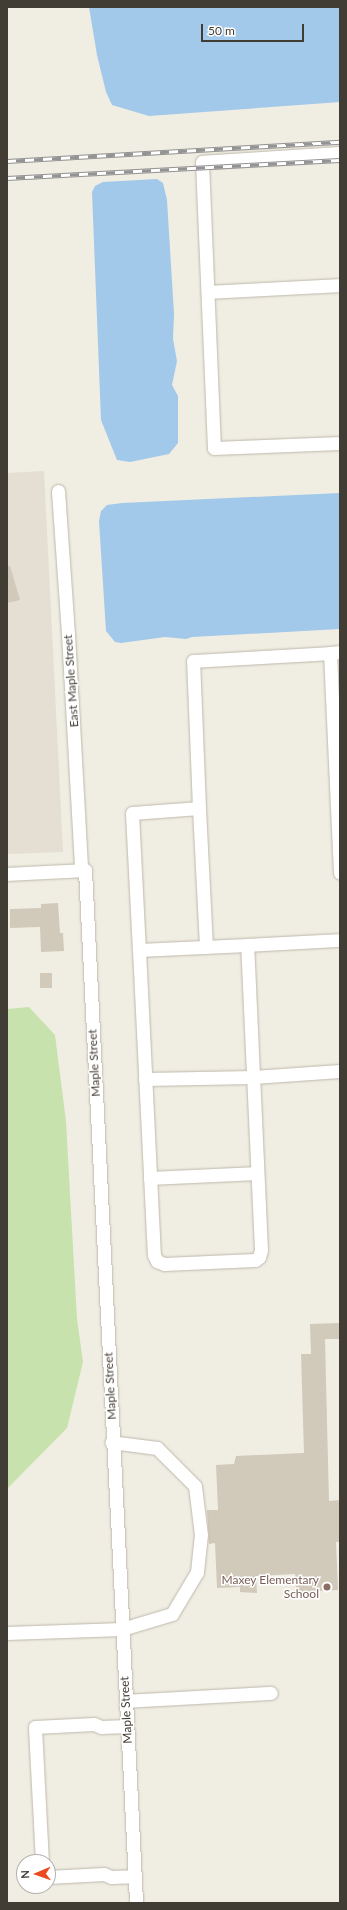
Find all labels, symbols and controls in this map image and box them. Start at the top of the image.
scale bar [203,16,306,42]
text: 50 m [208,23,235,38]
street label: East Maple Street [61,634,81,728]
street label: Maple Street [85,1029,103,1097]
street label: Maple Street [101,1352,119,1420]
place label: Maxey Elementary School [221,1573,319,1601]
marker: Maxey Elementary School [322,1582,332,1592]
street label: Maple Street [117,1676,135,1744]
north arrow [16,1854,56,1894]
text: N [18,1870,31,1879]

